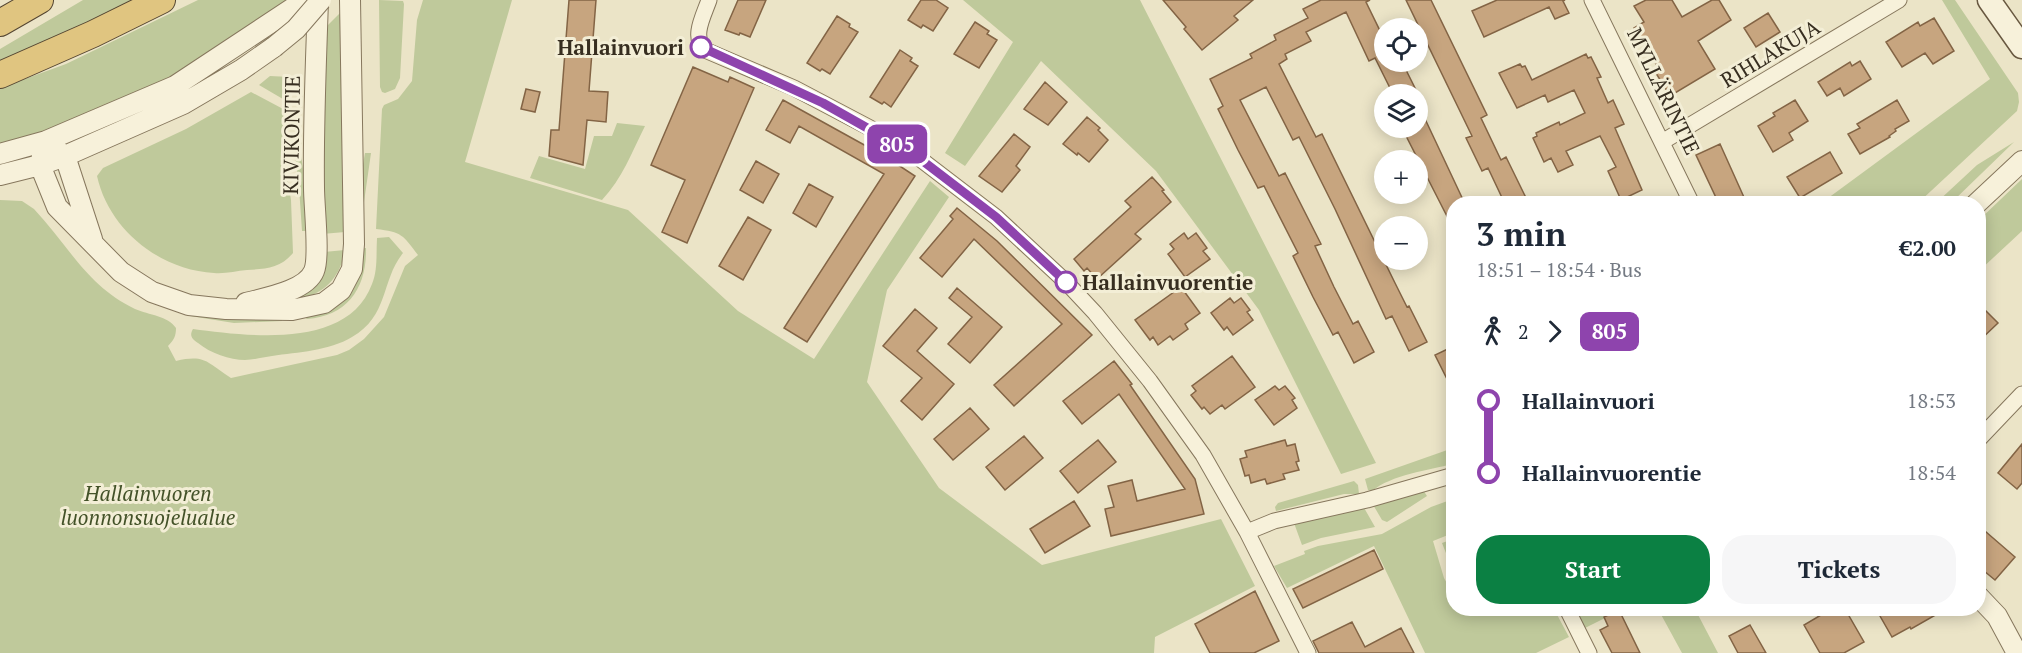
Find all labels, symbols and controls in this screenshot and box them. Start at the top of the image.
street label: RIHLAKUJA [1715,12,1825,94]
map controls [1374,18,1428,270]
button: locate [1374,18,1428,72]
street label: MYLLÄRINTIE [1621,23,1707,159]
place label: Hallainvuori [557,33,684,61]
marker: Hallainvuori [690,36,712,58]
street label: KIVIKONTIE [276,75,306,195]
button: layers [1374,84,1428,138]
line badge: 805 [862,124,932,164]
text: 805 [879,130,915,158]
button: + [1374,150,1428,204]
text: 3 min [1476,212,1566,255]
button: − [1374,216,1428,270]
text: €2.00 [1900,233,1956,262]
text: 18:51 – 18:54 · Bus [1476,256,1642,283]
place label: Hallainvuorentie [1082,268,1253,296]
marker: Hallainvuorentie [1055,271,1077,293]
icon: walk [1476,315,1509,348]
icon: forward [1538,315,1571,348]
text: 805 [1592,317,1627,345]
text: 2 [1518,318,1529,345]
text: Hallainvuori [1522,386,1655,415]
text: 18:53 [1907,387,1956,414]
text: Hallainvuorentie [1522,458,1701,487]
text: 18:54 [1907,459,1956,486]
park label: Hallainvuoren luonnonsuojelualue [61,479,236,531]
button: Start [1476,535,1710,604]
button: Tickets [1722,535,1956,604]

